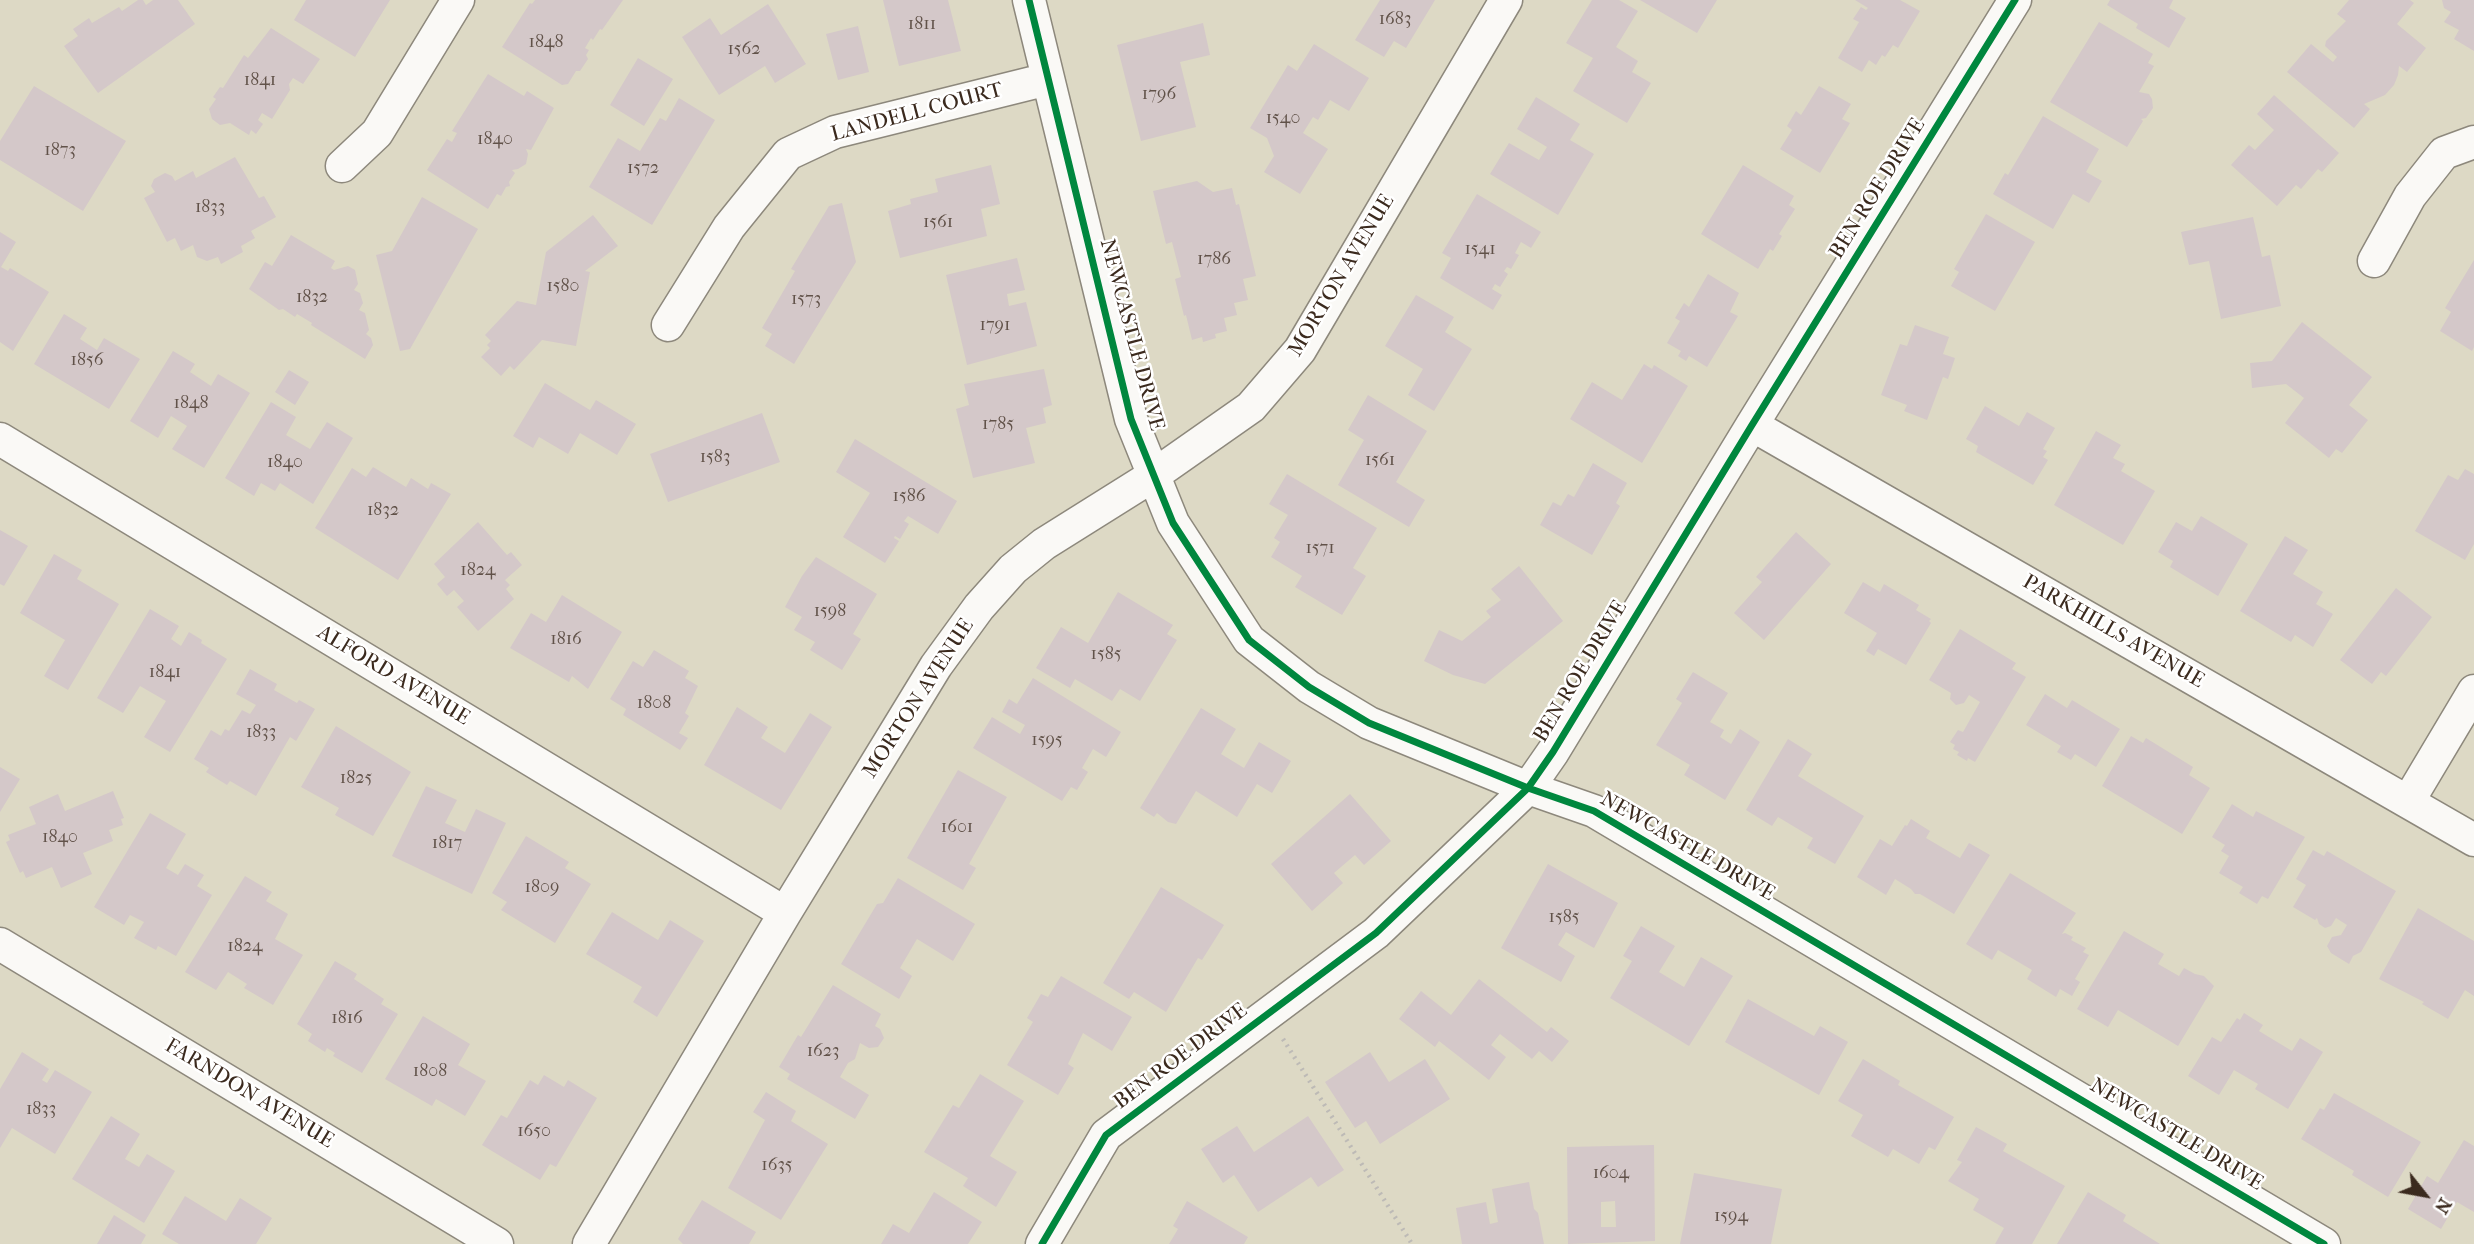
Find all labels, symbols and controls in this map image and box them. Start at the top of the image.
house number: 1683 [1379,9,1411,31]
house number: 1811 [908,14,936,36]
house number: 1848 [528,32,564,54]
house number: 1562 [727,39,761,61]
house number: 1841 [244,70,276,92]
street label: LANDELL COURT [829,78,1005,148]
house number: 1796 [1142,84,1176,106]
house number: 1540 [1266,108,1300,130]
street label: BEN ROE DRIVE [1825,114,1931,264]
house number: 1840 [477,129,513,151]
house number: 1873 [44,140,76,162]
house number: 1572 [627,158,659,180]
street label: MORTON AVENUE [1284,190,1400,362]
house number: 1833 [195,197,225,219]
house number: 1561 [923,212,953,234]
street label: NEWCASTLE DRIVE [1093,236,1169,434]
house number: 1541 [1464,239,1496,261]
house number: 1786 [1197,249,1231,271]
house number: 1580 [546,276,580,298]
house number: 1832 [296,287,328,309]
house number: 1573 [791,289,821,311]
house number: 1791 [980,315,1010,337]
house number: 1856 [71,350,103,372]
house number: 1848 [173,393,209,415]
house number: 1785 [982,414,1014,436]
house number: 1583 [700,447,730,469]
house number: 1561 [1365,450,1395,472]
house number: 1840 [267,452,303,474]
house number: 1586 [893,486,925,508]
house number: 1832 [367,500,399,522]
house number: 1571 [1305,538,1335,560]
house number: 1824 [460,560,496,582]
street label: PARKHILLS AVENUE [2018,570,2208,694]
street label: BEN ROE DRIVE [1529,597,1633,747]
house number: 1598 [814,601,846,623]
street label: MORTON AVENUE [858,615,980,783]
street label: ALFORD AVENUE [312,620,474,732]
house number: 1816 [550,629,582,651]
house number: 1585 [1091,644,1121,666]
house number: 1841 [149,662,181,684]
house number: 1808 [637,693,671,715]
house number: 1833 [246,722,276,744]
house number: 1595 [1031,730,1063,752]
house number: 1825 [340,768,372,790]
street label: NEWCASTLE DRIVE [1595,787,1779,907]
house number: 1601 [941,817,973,839]
house number: 1840 [42,827,78,849]
house number: 1817 [432,833,462,855]
house number: 1809 [525,877,559,899]
house number: 1585 [1549,907,1579,929]
house number: 1824 [227,936,263,958]
street label: BEN ROE DRIVE [1109,999,1253,1115]
house number: 1816 [331,1008,363,1030]
street label: FARNDON AVENUE [160,1034,338,1154]
house number: 1623 [807,1041,839,1063]
house number: 1808 [413,1061,447,1083]
street label: NEWCASTLE DRIVE [2085,1073,2267,1197]
house number: 1833 [26,1099,56,1121]
house number: 1650 [517,1121,551,1143]
house number: 1635 [761,1155,793,1177]
north arrow [2390,1160,2460,1230]
house number: 1604 [1593,1163,1629,1185]
text: N [2430,1194,2456,1218]
house number: 1594 [1714,1206,1748,1228]

